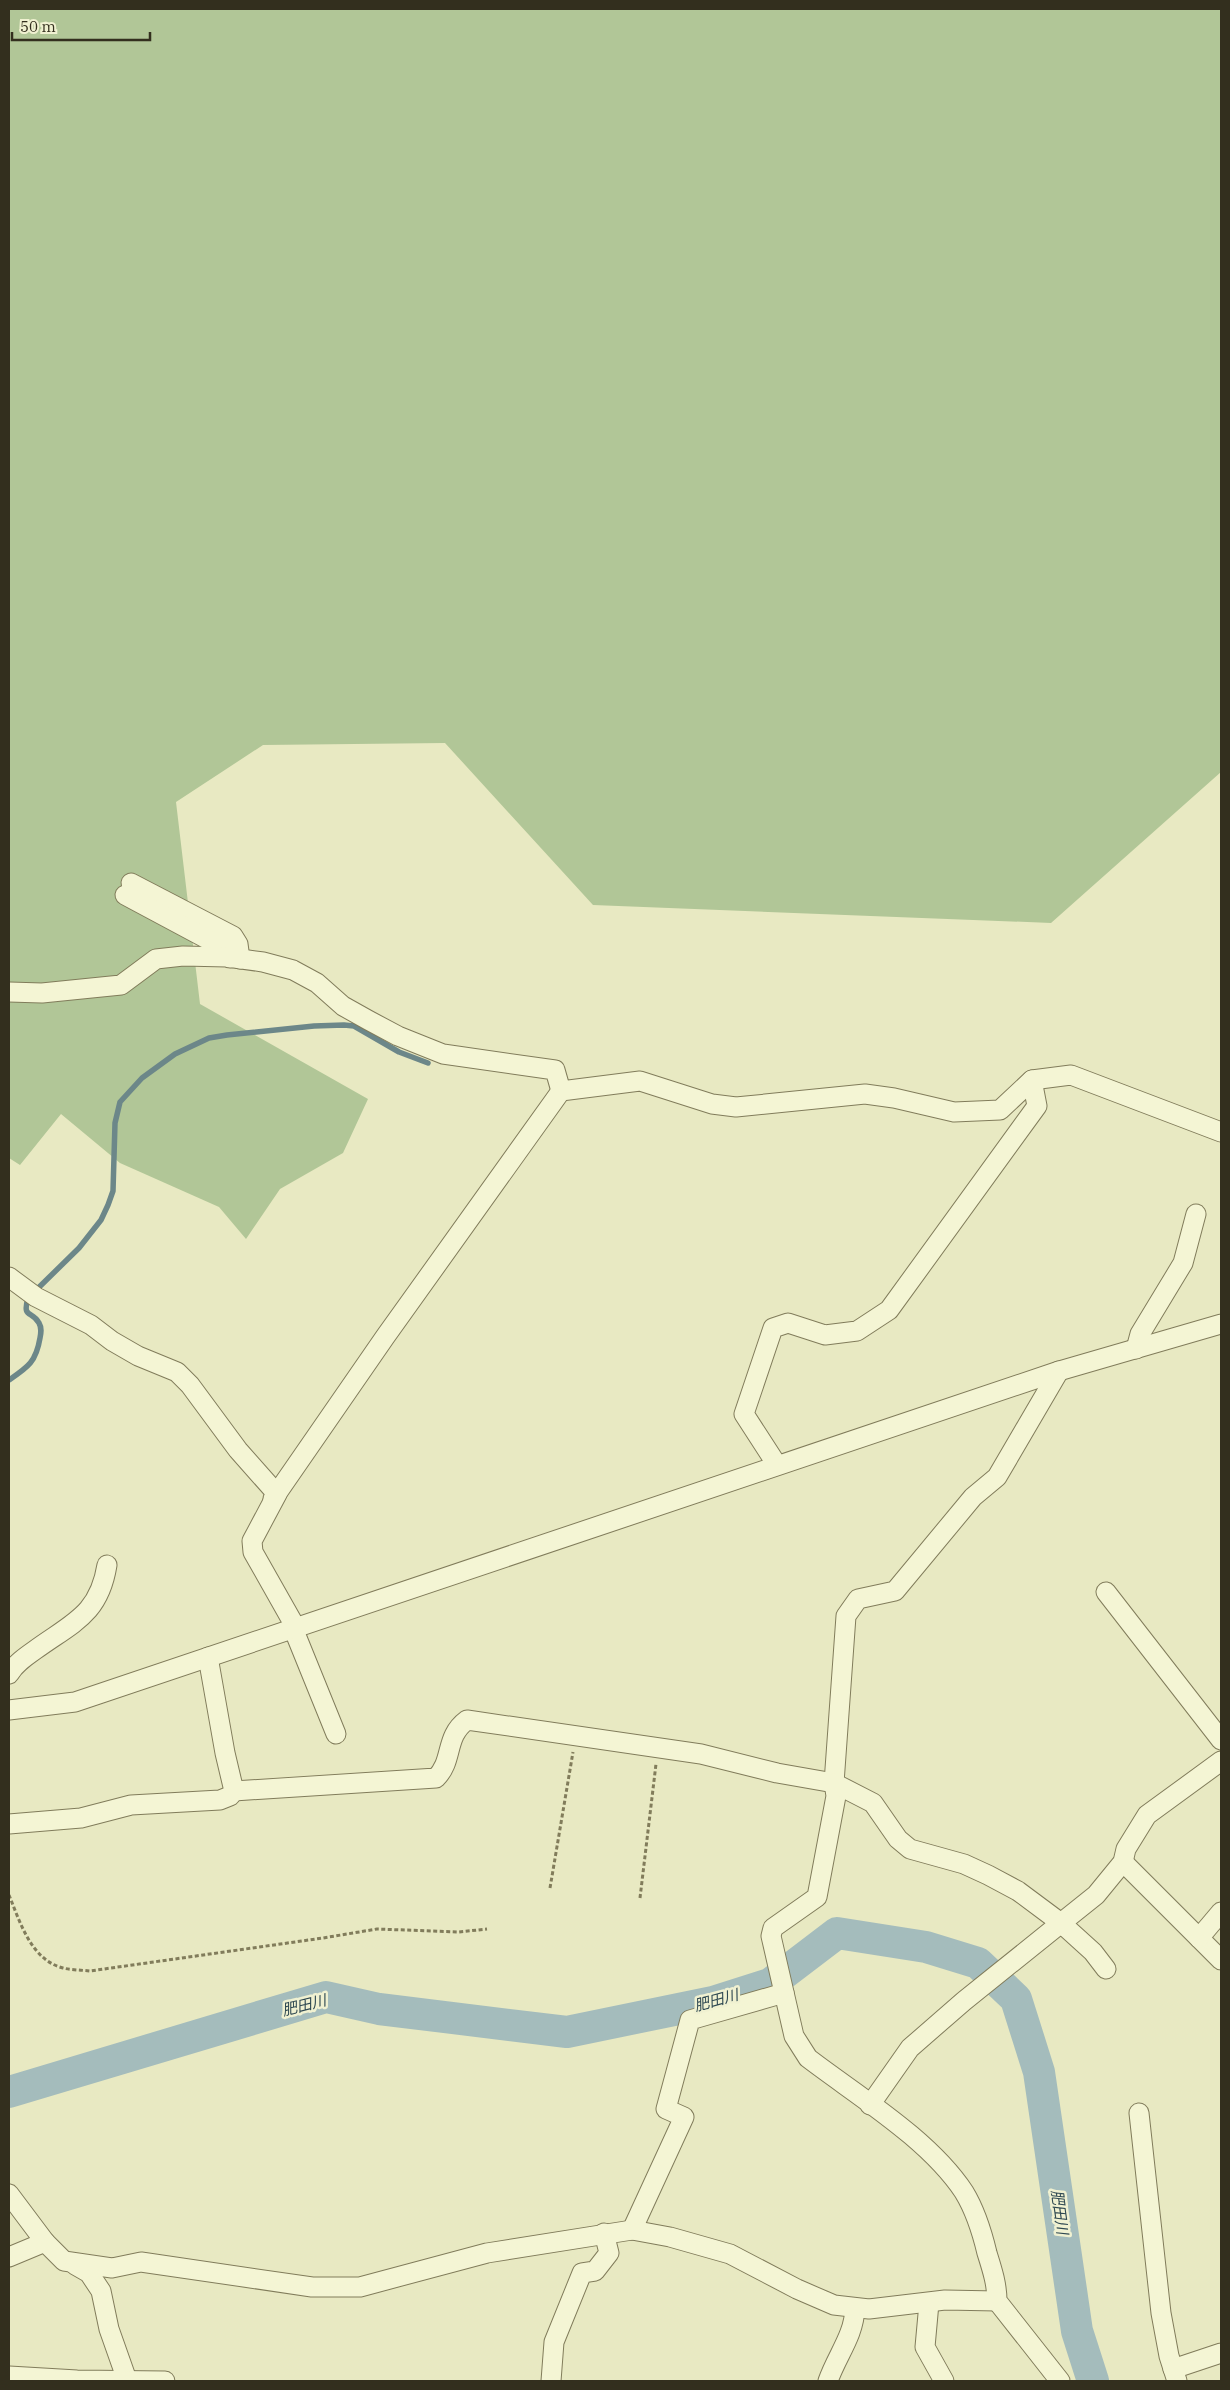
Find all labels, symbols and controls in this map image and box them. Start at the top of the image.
scale bar [12,10,150,42]
text: 50 m [20,17,56,36]
water label: 肥田川 [692,1984,742,2015]
water label: 肥田川 [280,1990,330,2020]
water label: 肥田川 [1047,2188,1073,2238]

